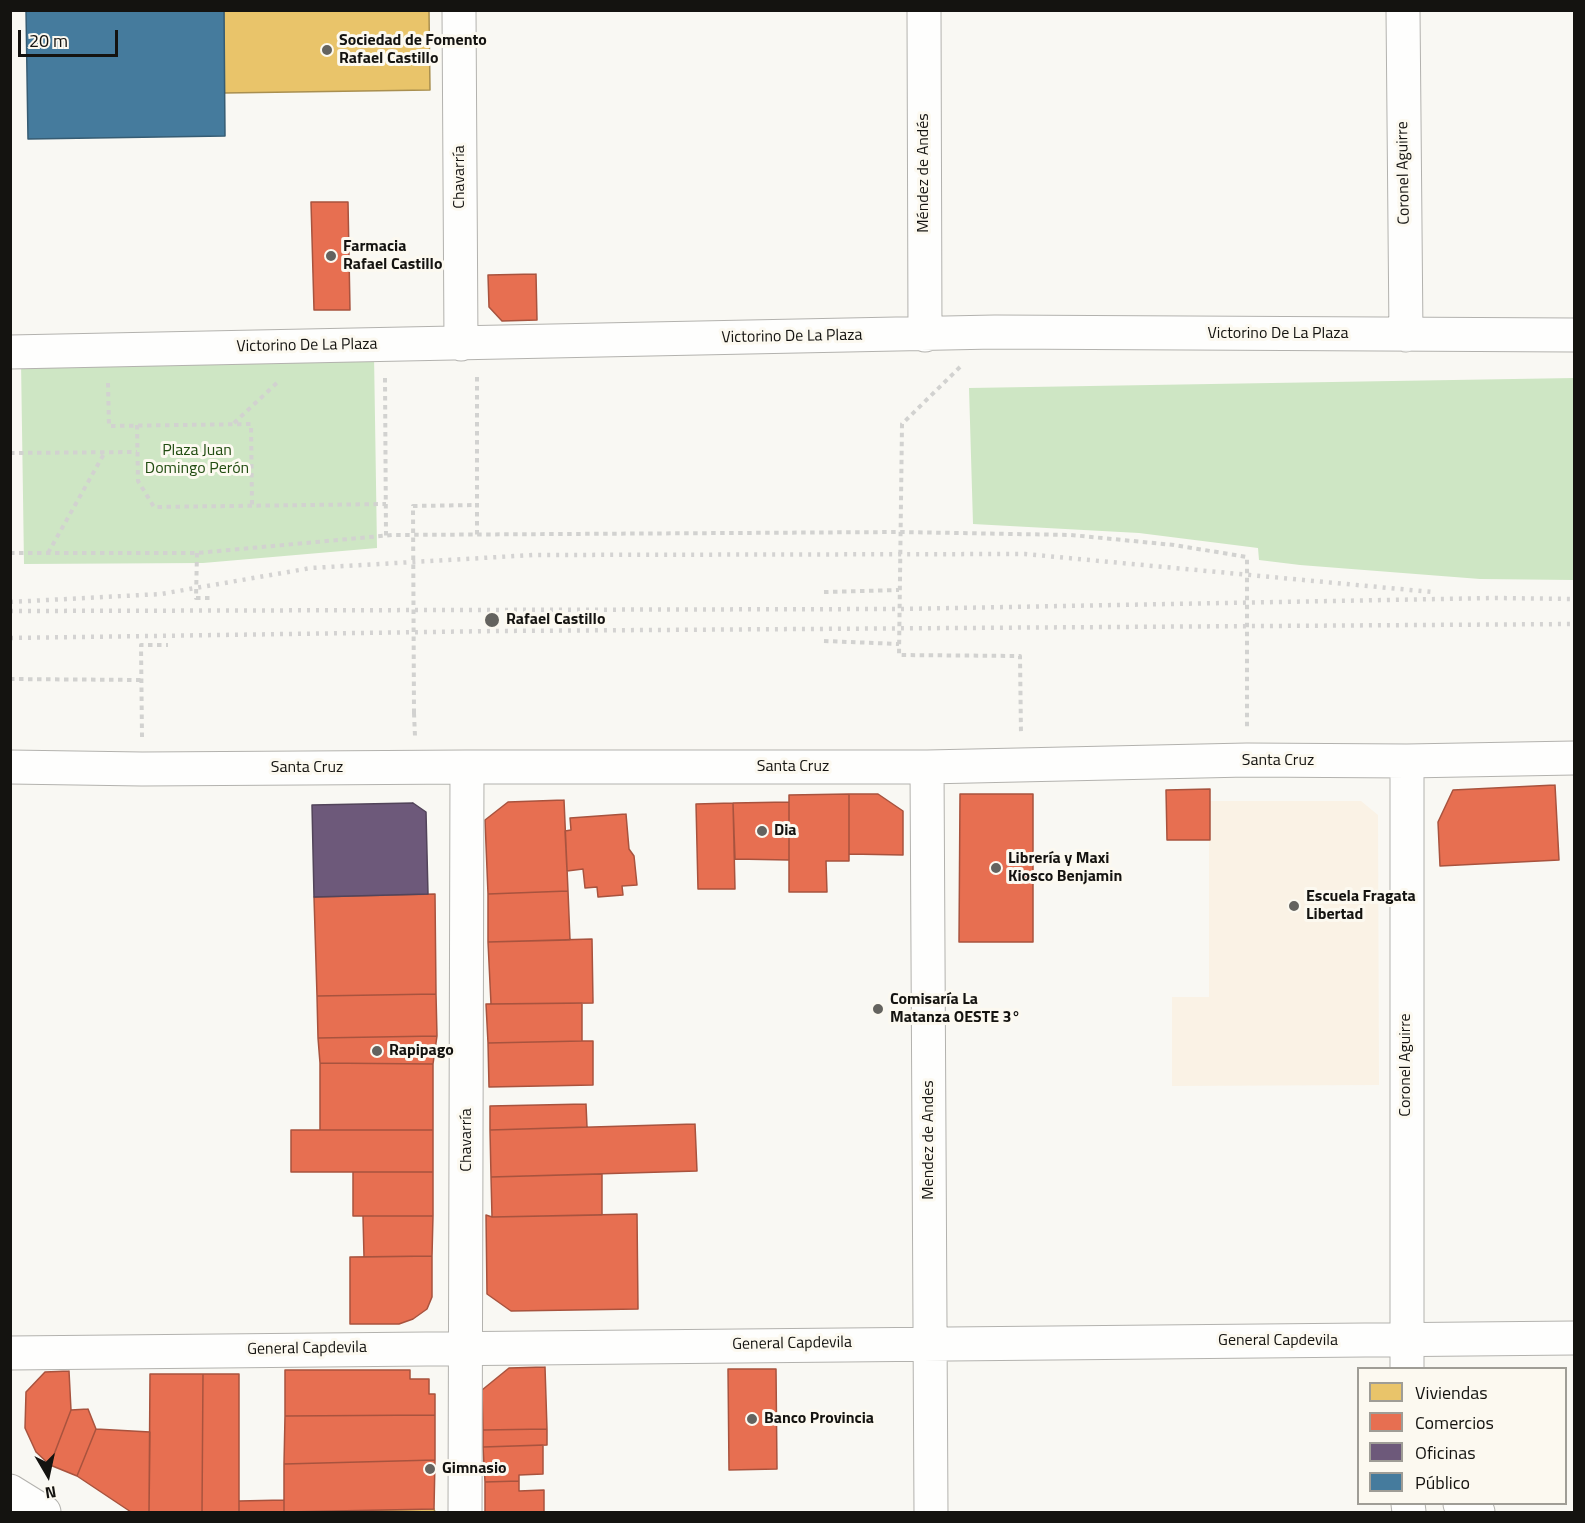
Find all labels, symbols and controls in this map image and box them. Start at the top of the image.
scale bar [21,18,122,56]
text: 20 m [29,27,68,54]
place label: Sociedad de Fomento Rafael Castillo [339,31,487,69]
marker: Sociedad de Fomento Rafael Castillo [320,43,334,57]
street label: Méndez de Andés [914,113,934,233]
street label: Coronel Aguirre [1393,121,1415,225]
street label: Chavarría [450,145,470,209]
place label: Farmacia Rafael Castillo [343,237,442,275]
marker: Farmacia Rafael Castillo [324,249,338,263]
street label: Victorino De La Plaza [1207,324,1349,344]
street label: Victorino De La Plaza [721,326,863,348]
street label: Victorino De La Plaza [236,335,378,357]
park label: Plaza Juan Domingo Perón [145,441,249,479]
place label: Rafael Castillo [506,610,605,630]
marker: Rafael Castillo [483,611,501,629]
street label: Santa Cruz [1242,751,1314,771]
street label: Santa Cruz [757,757,829,777]
street label: Santa Cruz [271,758,343,778]
place label: Dia [774,821,797,841]
marker: Dia [755,824,769,838]
place label: Librería y Maxi Kiosco Benjamin [1008,849,1122,887]
marker: Librería y Maxi Kiosco Benjamin [989,861,1003,875]
place label: Escuela Fragata Libertad [1306,887,1416,925]
marker: Escuela Fragata Libertad [1287,899,1301,913]
place label: Comisaría La Matanza OESTE 3° [890,990,1020,1028]
marker: Comisaría La Matanza OESTE 3° [871,1002,885,1016]
street label: Coronel Aguirre [1396,1013,1416,1117]
place label: Rapipago [389,1041,454,1061]
marker: Rapipago [370,1044,384,1058]
street label: Mendez de Andes [919,1080,939,1200]
street label: Chavarría [457,1108,477,1172]
street label: General Capdevila [1218,1331,1338,1351]
street label: General Capdevila [732,1333,852,1355]
street label: General Capdevila [247,1338,367,1360]
legend [1357,1367,1567,1505]
text: Viviendas [1415,1379,1488,1406]
place label: Banco Provincia [764,1409,874,1429]
text: Comercios [1415,1409,1494,1436]
marker: Banco Provincia [745,1412,759,1426]
text: Oficinas [1415,1439,1476,1466]
north arrow [18,1445,78,1505]
place label: Gimnasio [442,1459,507,1479]
marker: Gimnasio [423,1462,437,1476]
text: Público [1415,1469,1470,1496]
text: N [43,1480,58,1505]

